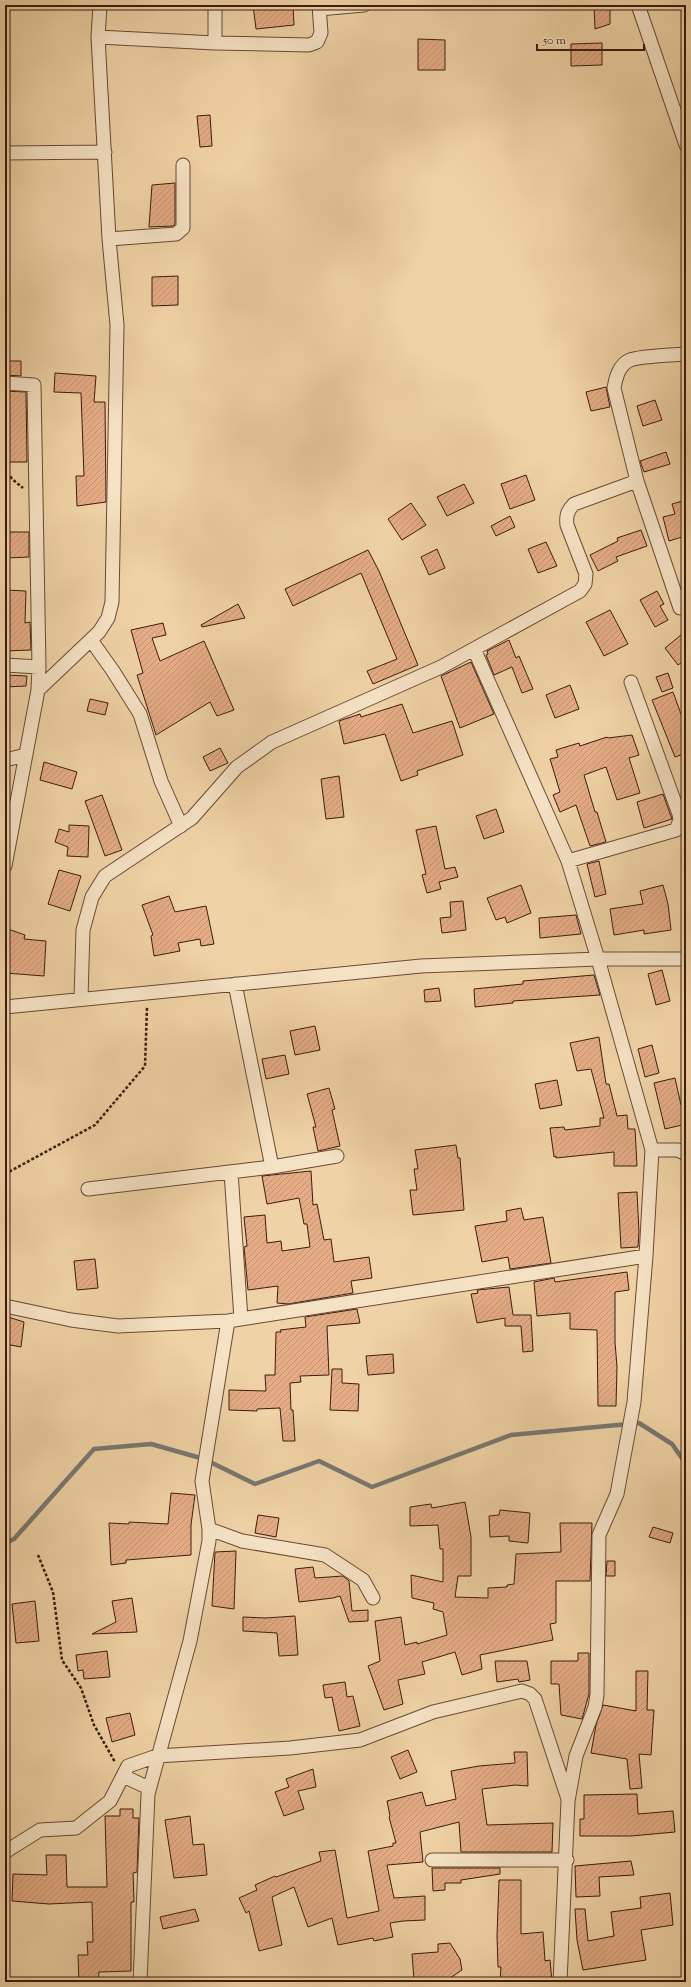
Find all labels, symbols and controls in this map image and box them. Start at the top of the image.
scale bar [537,26,644,52]
text: 50 m [542,32,566,50]

